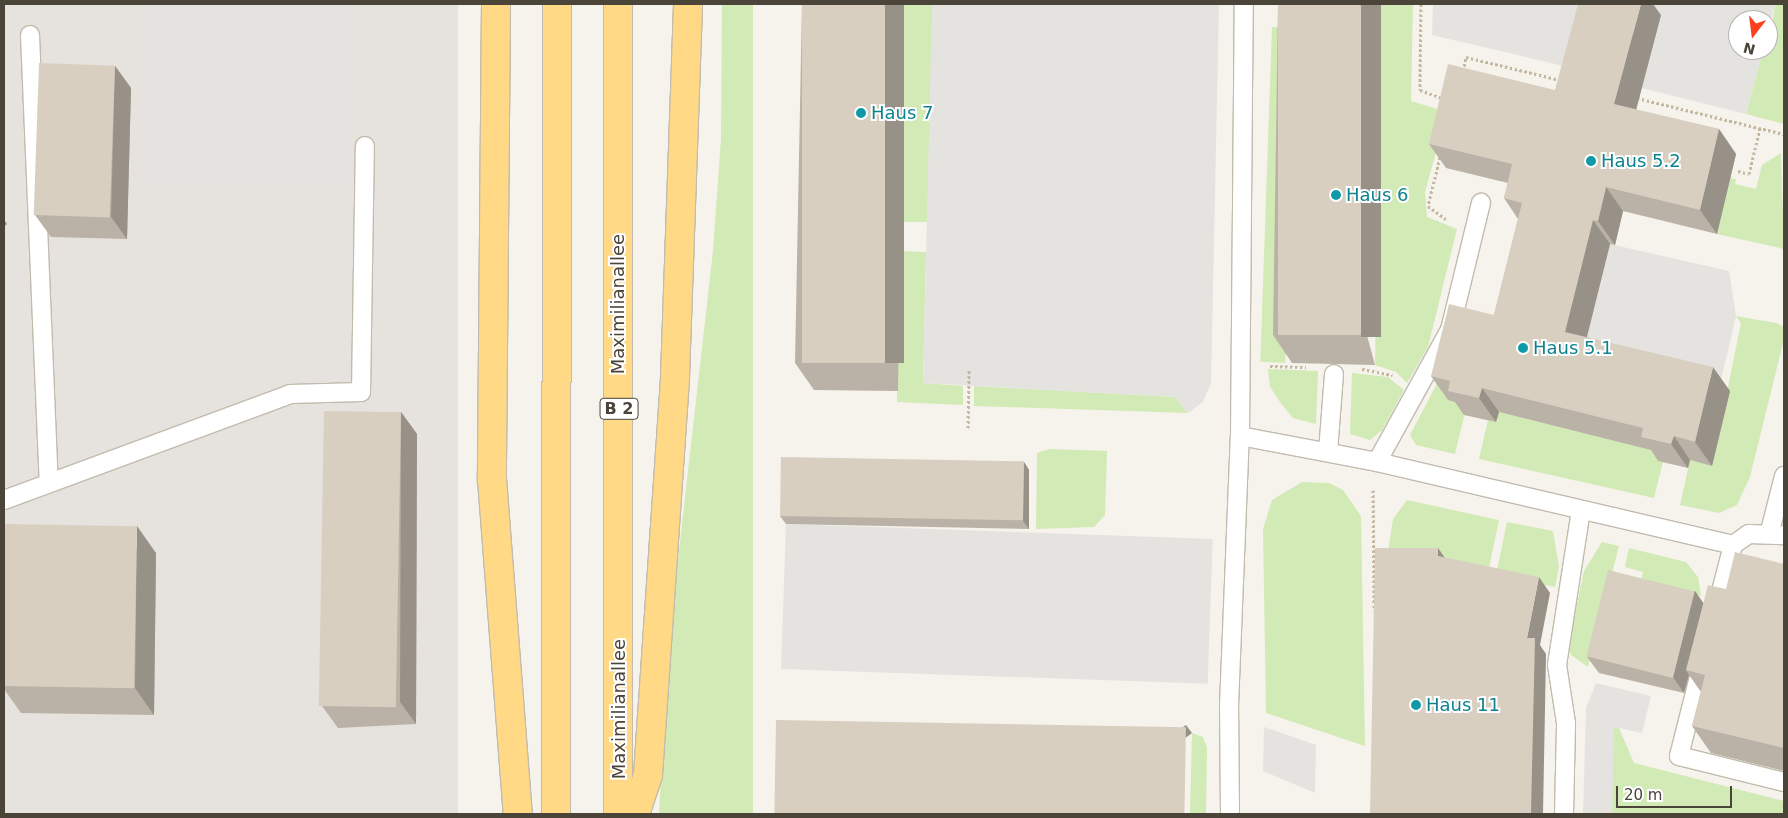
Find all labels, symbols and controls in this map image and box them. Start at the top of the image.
north arrow [1728,10,1778,60]
text: N [1742,39,1757,58]
place label: Haus 7 [871,102,934,124]
marker: Haus 7 [855,107,867,119]
place label: Haus 5.2 [1601,150,1681,172]
marker: Haus 5.2 [1585,155,1597,167]
place label: Haus 6 [1346,184,1409,206]
marker: Haus 6 [1330,189,1342,201]
street label: Maximilianallee [607,234,629,374]
place label: Haus 5.1 [1533,337,1613,359]
marker: Haus 5.1 [1517,342,1529,354]
road number: B 2 [599,396,639,422]
street label: Maximilianallee [608,639,630,779]
place label: Haus 11 [1426,694,1500,716]
marker: Haus 11 [1410,699,1422,711]
scale bar [1618,776,1734,808]
text: 20 m [1624,786,1662,804]

